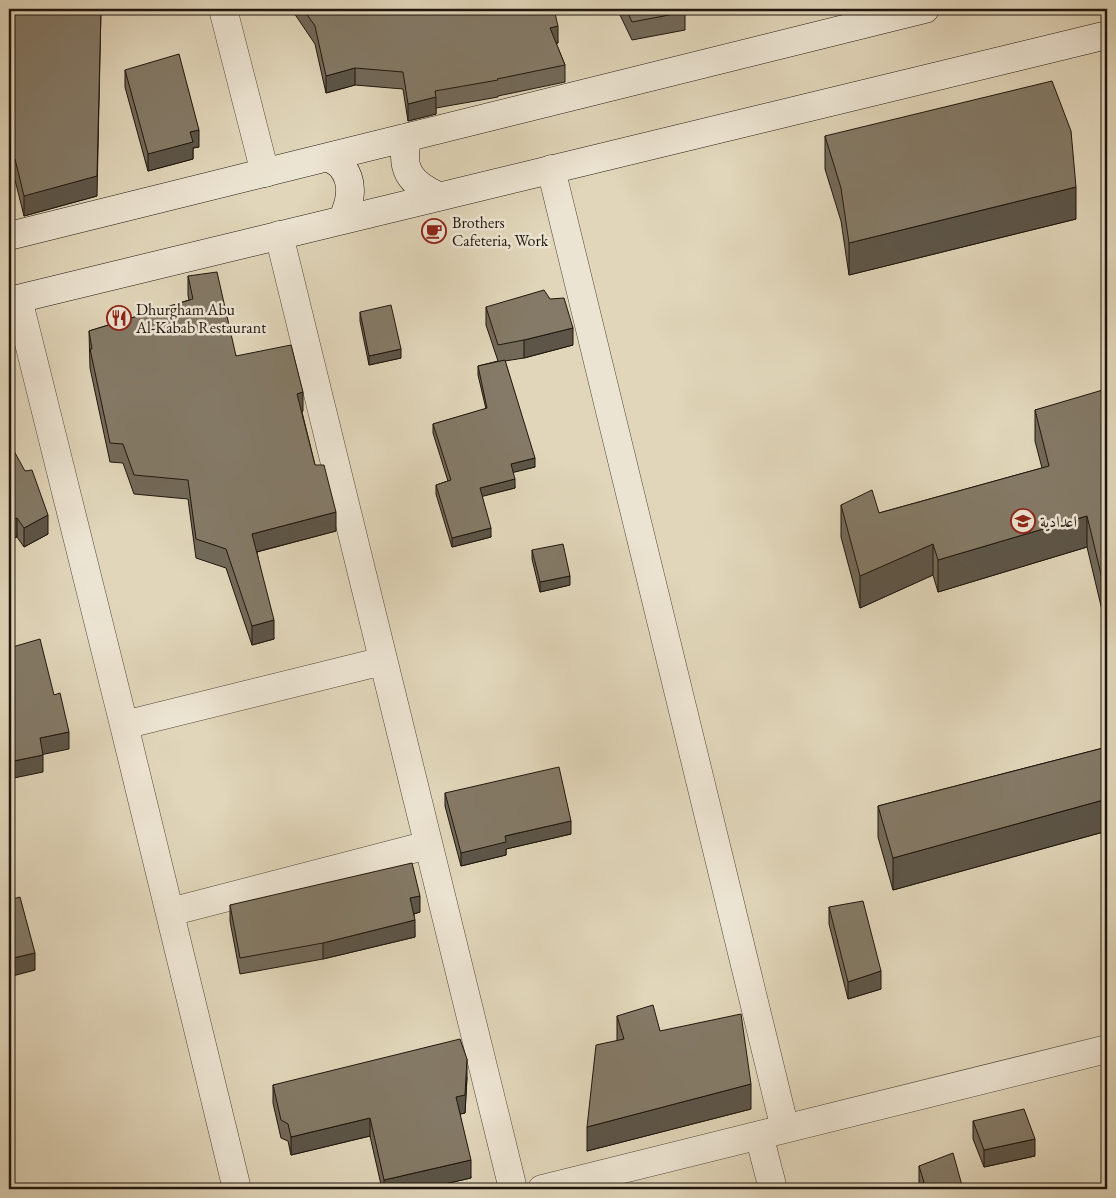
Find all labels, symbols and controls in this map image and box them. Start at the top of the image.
place label: Brothers Cafeteria, Work [452,212,549,251]
cafe icon: Brothers Cafeteria, Work [421,218,447,244]
place label: Dhurgham Abu Al-Kabab Restaurant [135,299,266,338]
restaurant icon: Dhurgham Abu Al-Kabab Restaurant [106,305,132,331]
school or university icon: اعدادية [1010,508,1036,534]
place label: اعدادية [1040,511,1077,532]

